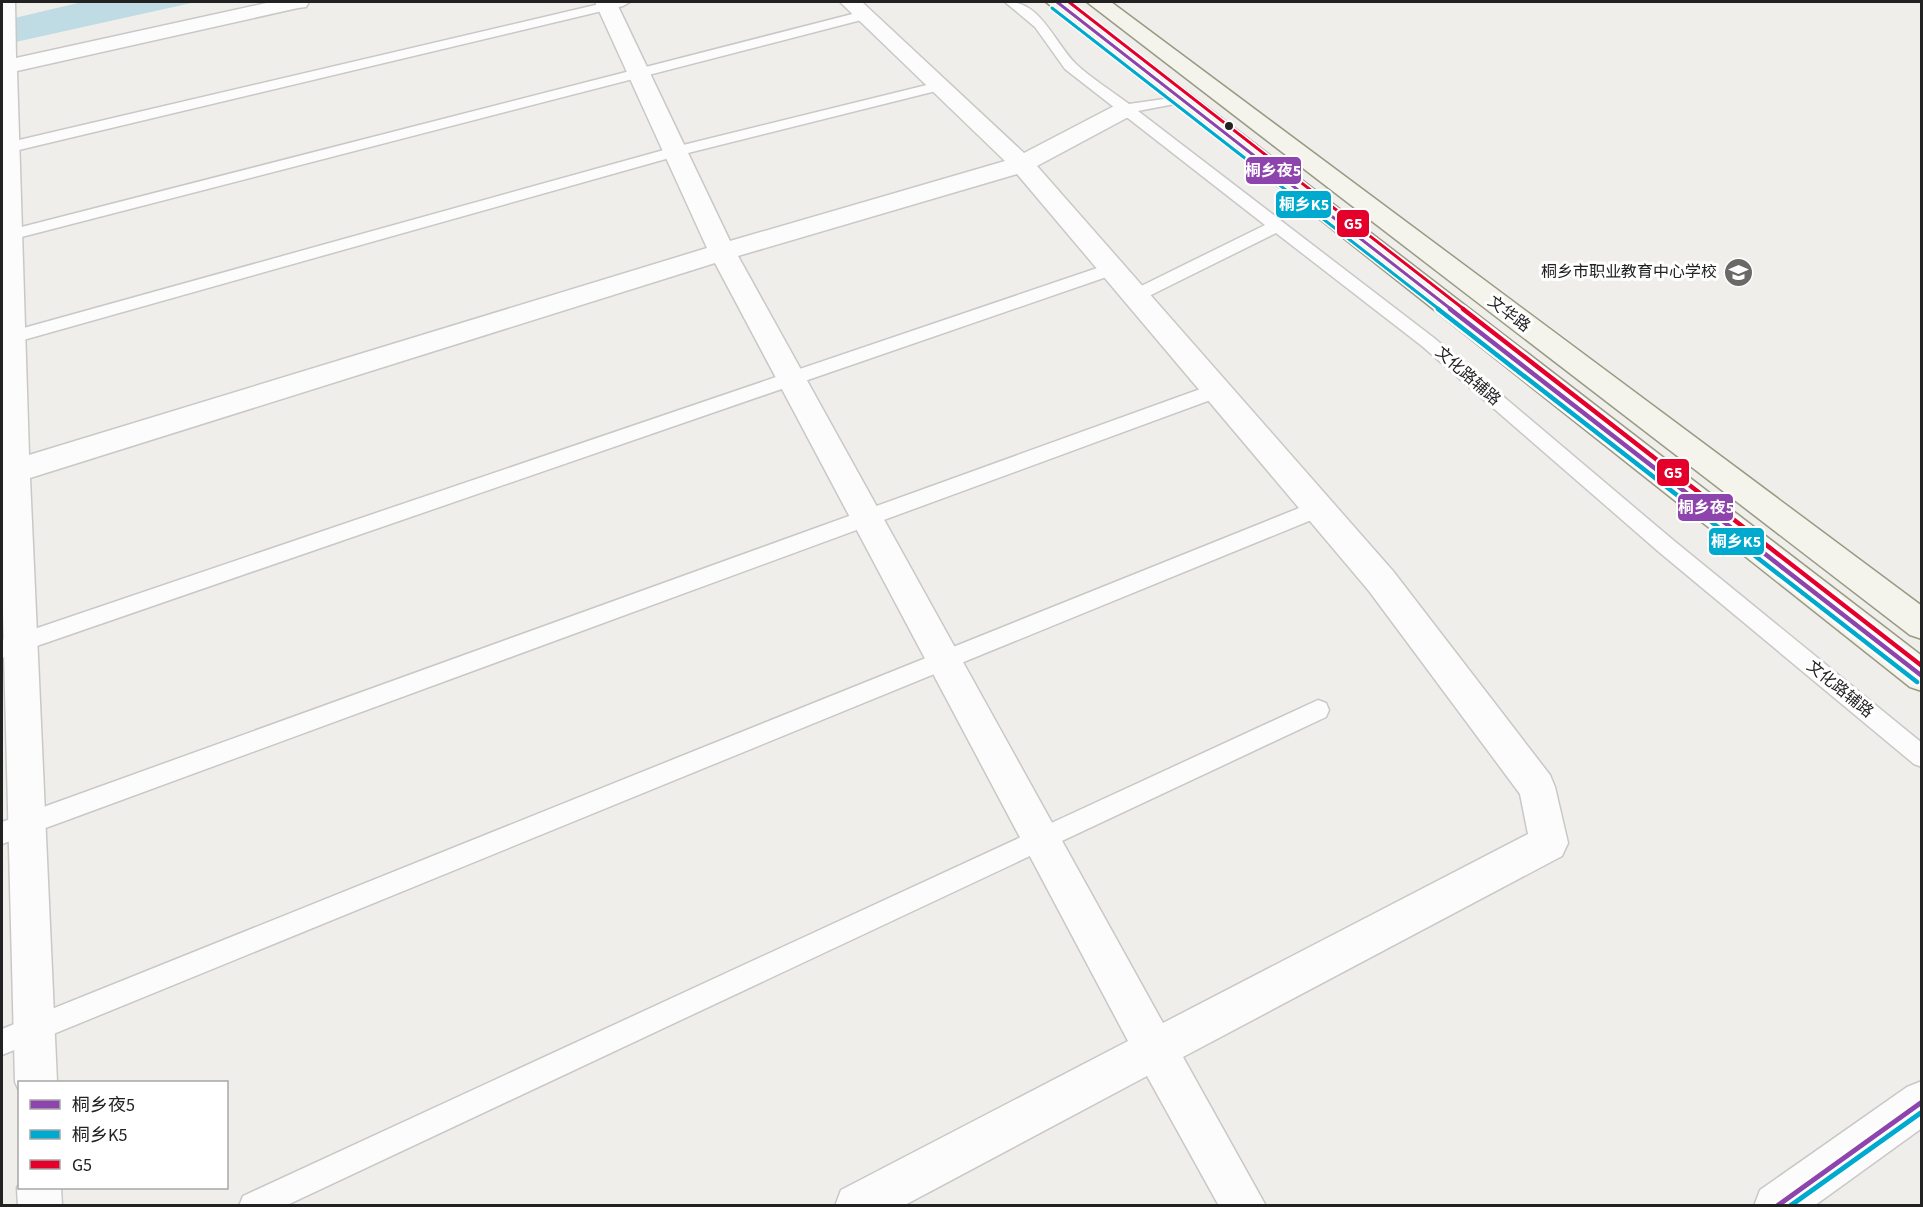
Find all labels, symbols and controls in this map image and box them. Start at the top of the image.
unlabelled marker [1223,120,1235,132]
line badge: 桐乡夜5 [1245,156,1302,185]
text: 桐乡夜5 [1245,160,1301,182]
line badge: 桐乡K5 [1275,190,1332,219]
text: 桐乡K5 [1279,194,1329,216]
line badge: G5 [1336,209,1370,238]
text: G5 [1344,213,1362,235]
school or university icon: 桐乡市职业教育中心学校 [1722,256,1754,288]
place label: 桐乡市职业教育中心学校 [1541,261,1717,283]
street label: 文华路 [1483,291,1535,337]
street label: 文化路辅路 [1431,341,1505,411]
line badge: G5 [1656,458,1690,487]
text: G5 [1664,462,1682,484]
line badge: 桐乡夜5 [1677,493,1734,522]
text: 桐乡夜5 [1678,497,1734,519]
line badge: 桐乡K5 [1708,527,1765,556]
text: 桐乡K5 [1711,531,1761,553]
street label: 文化路辅路 [1802,655,1878,723]
legend [18,1081,228,1189]
text: 桐乡夜5 [72,1093,135,1118]
text: 桐乡K5 [72,1123,127,1148]
text: G5 [72,1153,92,1178]

